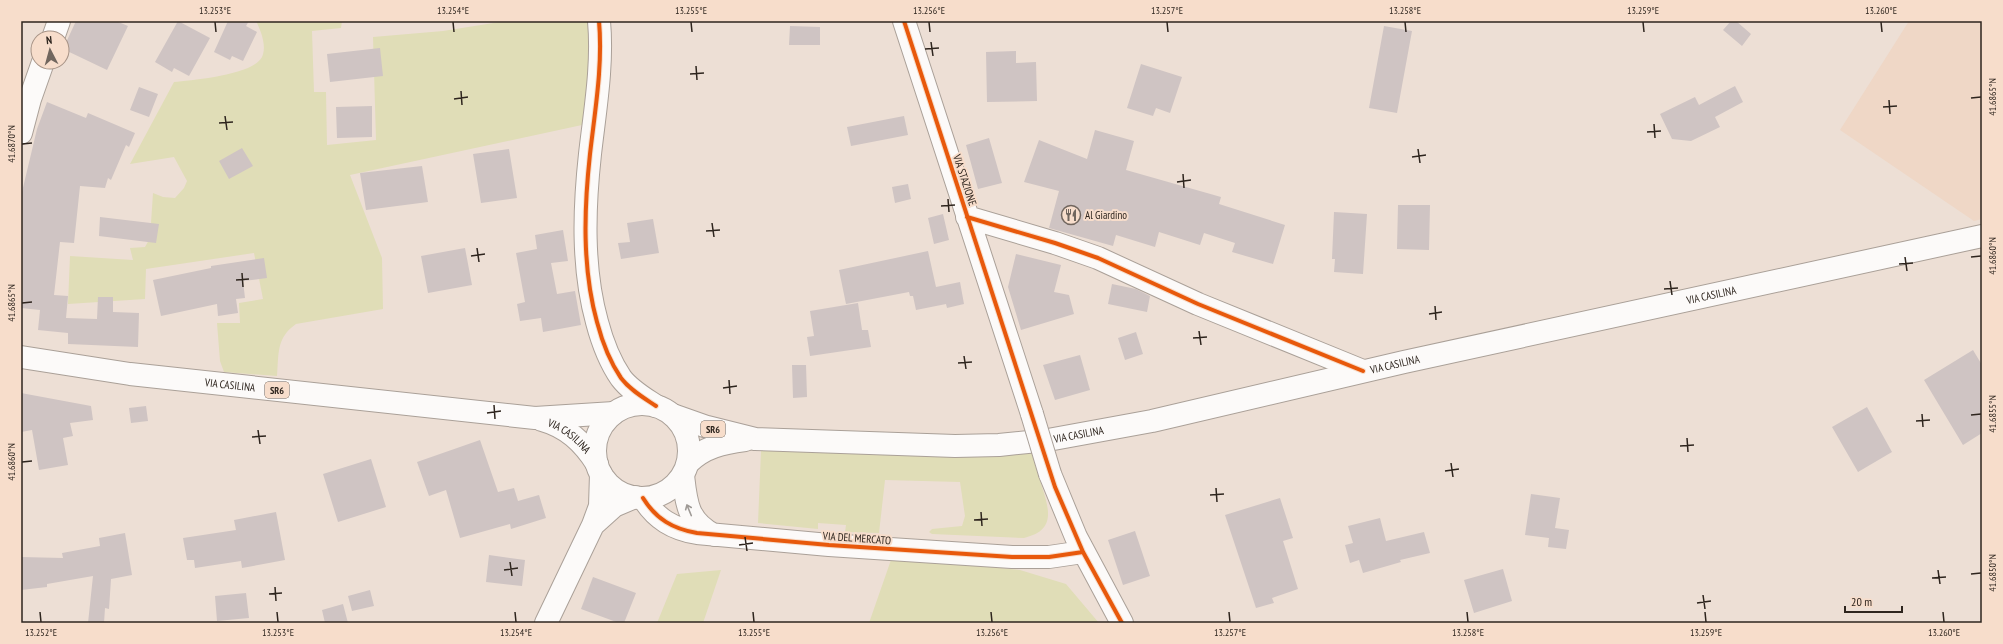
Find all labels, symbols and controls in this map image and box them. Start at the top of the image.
text: 13.253°E [199,4,231,17]
text: 13.254°E [437,4,469,17]
text: 13.255°E [675,4,707,17]
text: 13.256°E [913,4,945,17]
text: 13.257°E [1151,4,1183,17]
text: 13.258°E [1389,4,1421,17]
text: 13.259°E [1627,4,1659,17]
text: 13.260°E [1865,4,1897,17]
north arrow [30,30,70,70]
text: N [45,33,53,47]
text: 41.6865°N [1986,78,1999,116]
text: 41.6870°N [5,125,18,163]
street label: VIA STAZIONE [950,152,980,208]
restaurant icon: Al Giardino [1060,204,1082,226]
place label: Al Giardino [1085,208,1127,222]
text: 41.6860°N [1986,237,1999,275]
street label: VIA CASILINA [1684,283,1738,307]
text: 41.6865°N [5,284,18,322]
street label: VIA CASILINA [1368,352,1422,377]
street label: VIA CASILINA [203,375,257,395]
road number: SR6 [265,382,289,398]
text: 41.6855°N [1986,395,1999,433]
street label: VIA CASILINA [545,415,594,457]
road number: SR6 [701,421,725,437]
street label: VIA CASILINA [1052,423,1105,446]
text: 41.6860°N [5,443,18,481]
one-way arrow [685,504,693,516]
street label: VIA DEL MERCATO [821,529,892,547]
text: 41.6850°N [1986,554,1999,592]
scale bar [1845,588,1902,614]
text: 20 m [1851,594,1872,609]
text: 13.252°E [25,626,57,639]
text: 13.253°E [262,626,294,639]
text: 13.254°E [500,626,532,639]
text: 13.255°E [738,626,770,639]
text: 13.256°E [976,626,1008,639]
text: 13.257°E [1214,626,1246,639]
text: 13.258°E [1452,626,1484,639]
text: 13.259°E [1690,626,1722,639]
text: 13.260°E [1928,626,1960,639]

